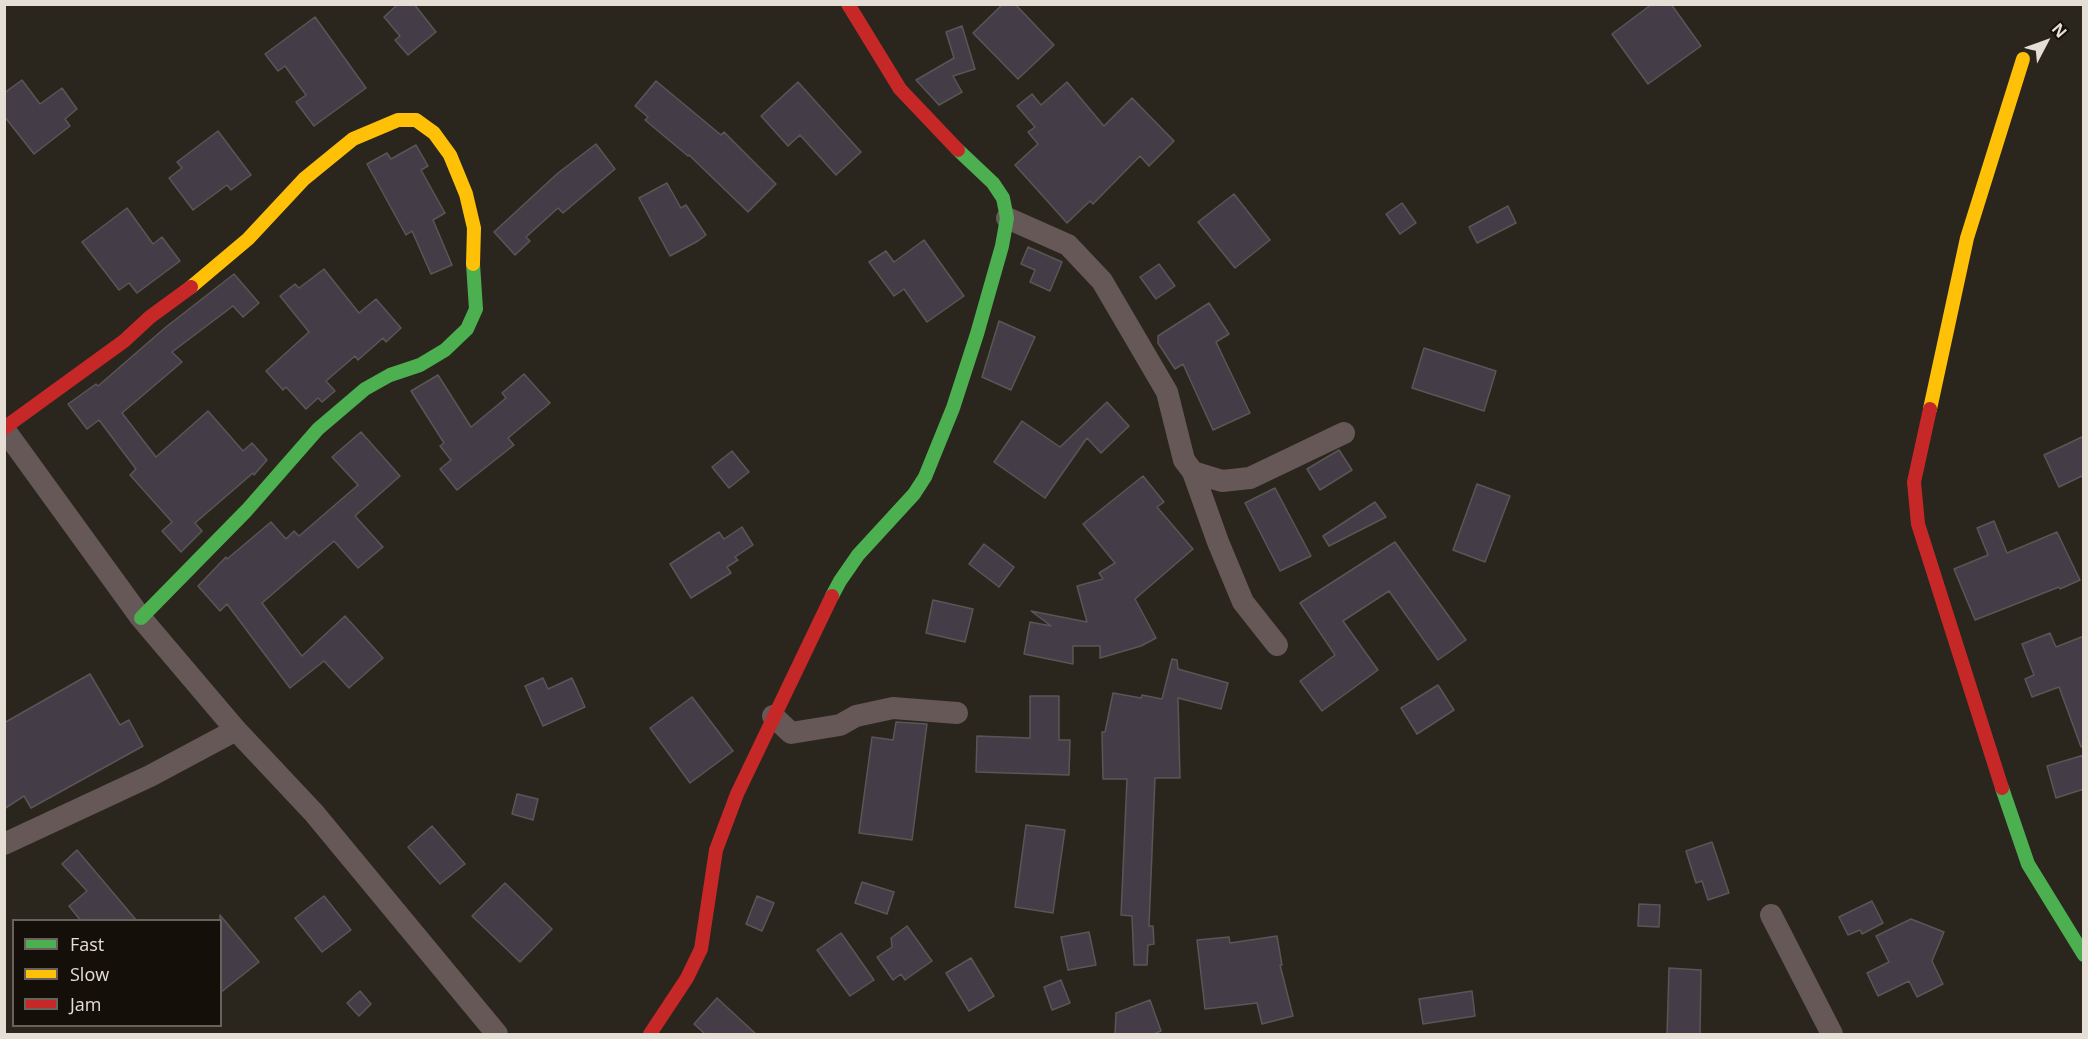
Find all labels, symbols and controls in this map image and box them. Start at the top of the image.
north arrow [2016,12,2076,72]
text: N [2047,18,2072,42]
legend [12,919,222,1027]
text: Fast [70,932,104,956]
text: Slow [70,962,109,986]
text: Jam [70,992,102,1016]

